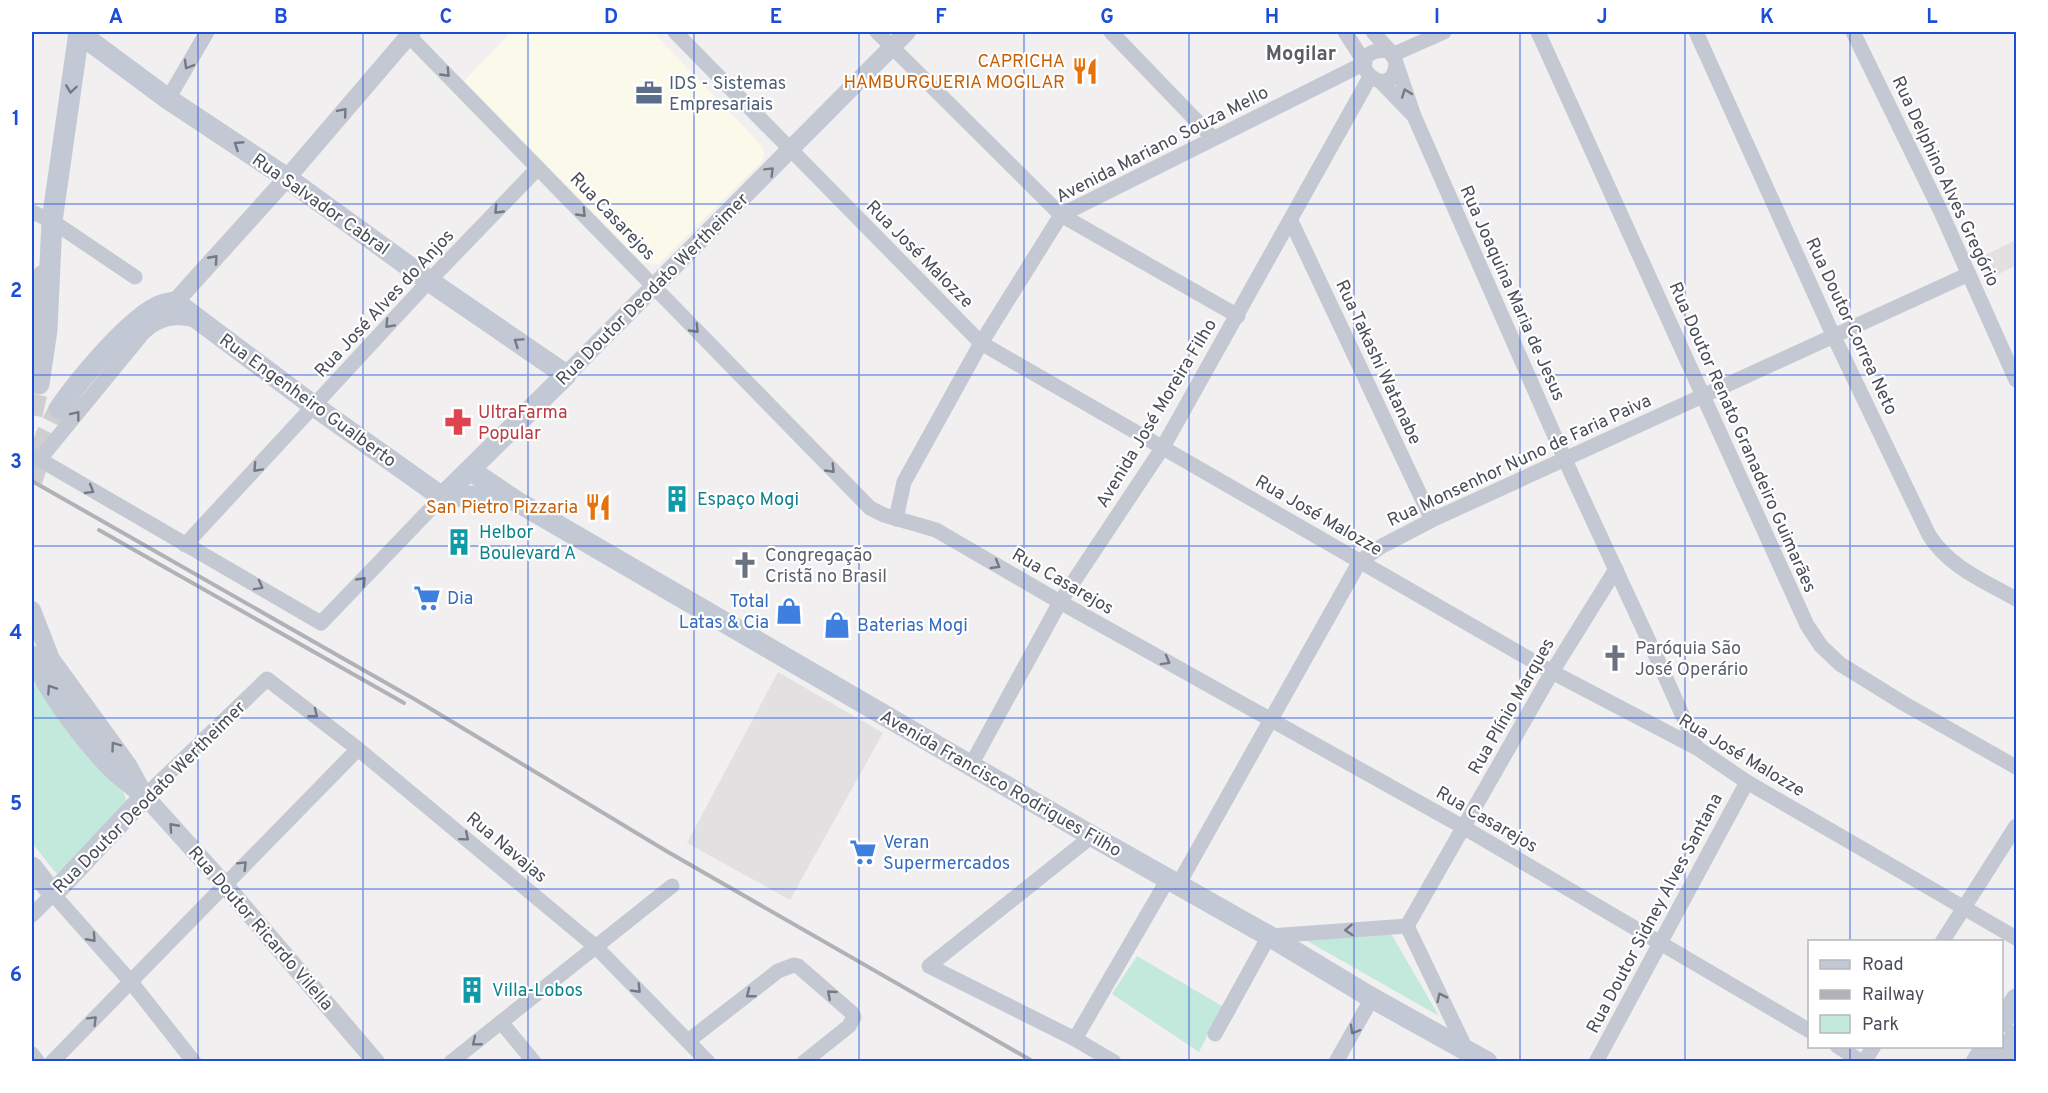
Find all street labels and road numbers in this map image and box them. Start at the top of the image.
street label: Rua Delphino Alves Gregório [1886,73,2004,291]
street label: Avenida Mariano Souza Mello [1053,82,1273,209]
street label: Rua Salvador Cabral [247,149,393,261]
street label: Rua Casarejos [564,168,660,266]
street label: Rua Joaquina Maria de Jesus [1454,182,1570,405]
street label: Rua Doutor Deodato Wertheimer [552,189,754,391]
street label: Rua José Malozze [860,196,978,314]
street label: Rua José Alves do Anjos [310,225,460,383]
street label: Rua Doutor Correa Neto [1799,234,1902,419]
street label: Rua Takashi Watanabe [1329,277,1426,449]
street label: Rua Doutor Renato Granadeiro Guimarães [1662,279,1821,596]
street label: Avenida José Moreira Filho [1092,315,1223,512]
street label: Rua Engenheiro Gualberto [214,329,400,473]
street label: Rua Monsenhor Nuno de Faria Paiva [1384,390,1655,533]
street label: Rua José Malozze [1250,471,1386,562]
street label: Rua Casarejos [1007,544,1117,621]
street label: Rua Plínio Marques [1464,634,1561,779]
street label: Rua Doutor Deodato Wertheimer [49,697,251,899]
street label: Avenida Francisco Rodrigues Filho [875,706,1125,863]
street label: Rua José Malozze [1674,710,1809,803]
street label: Rua Casarejos [1431,782,1541,859]
street label: Rua Doutor Sidney Alves Santana [1582,790,1729,1038]
street label: Rua Navajas [461,808,551,889]
street label: Rua Doutor Ricardo Vilella [182,842,338,1016]

